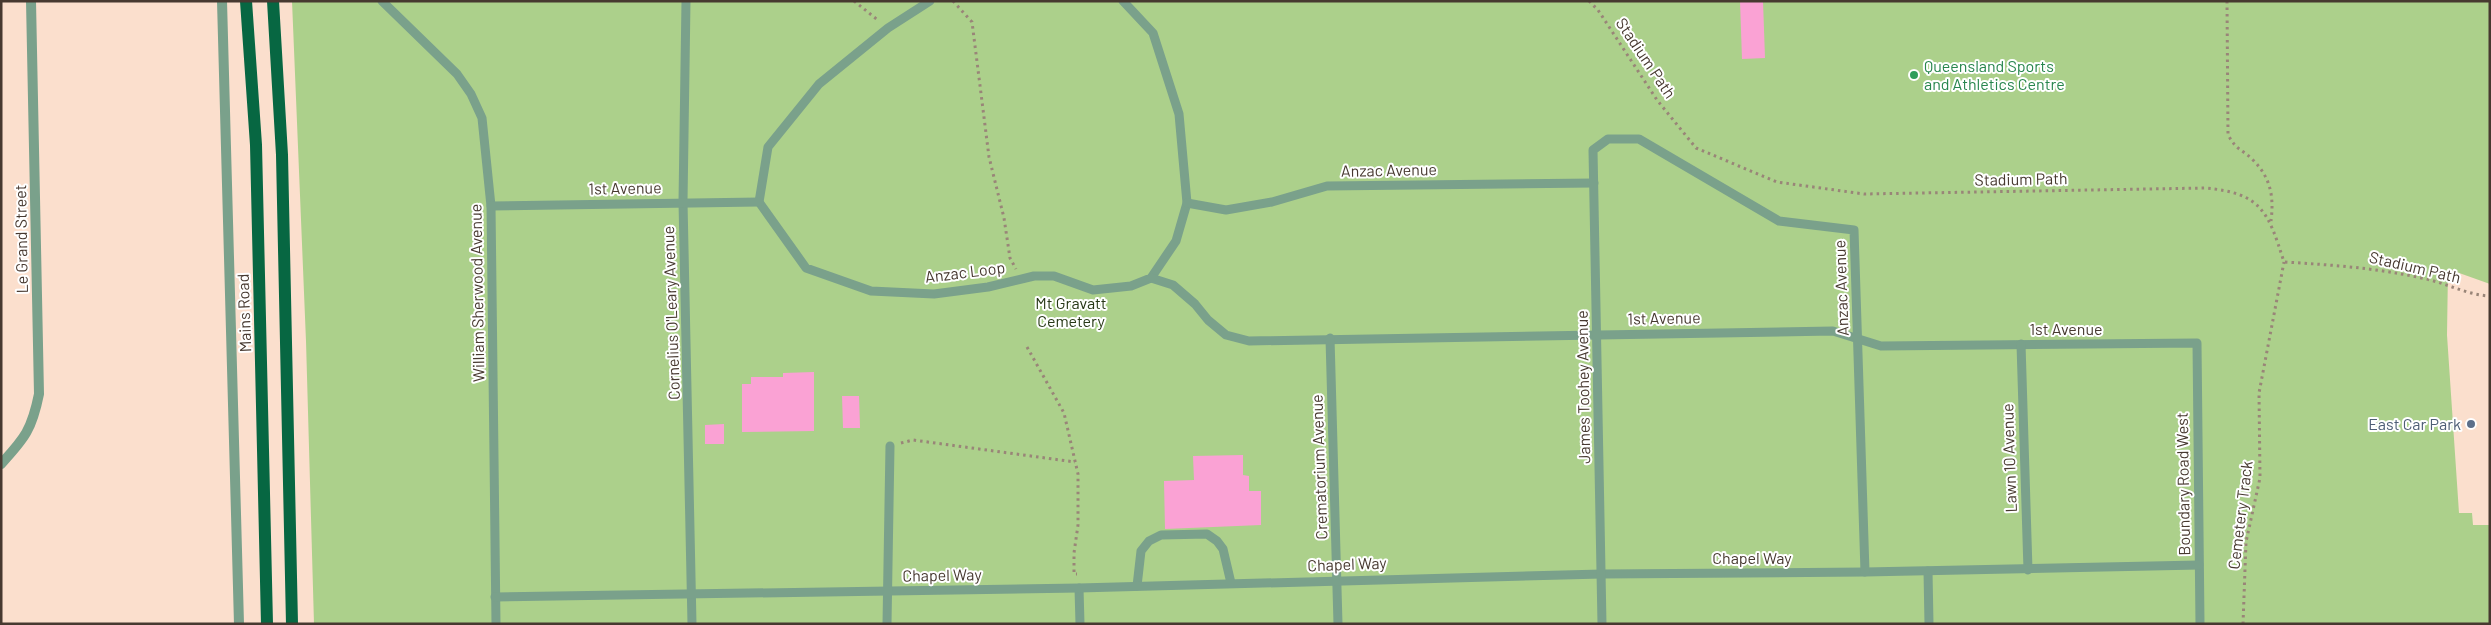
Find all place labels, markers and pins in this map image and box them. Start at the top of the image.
place label: Queensland Sports and Athletics Centre [1924,56,2065,93]
marker: Queensland Sports and Athletics Centre [1908,69,1920,81]
place label: East Car Park [2368,414,2461,433]
marker: East Car Park [2465,418,2477,430]

